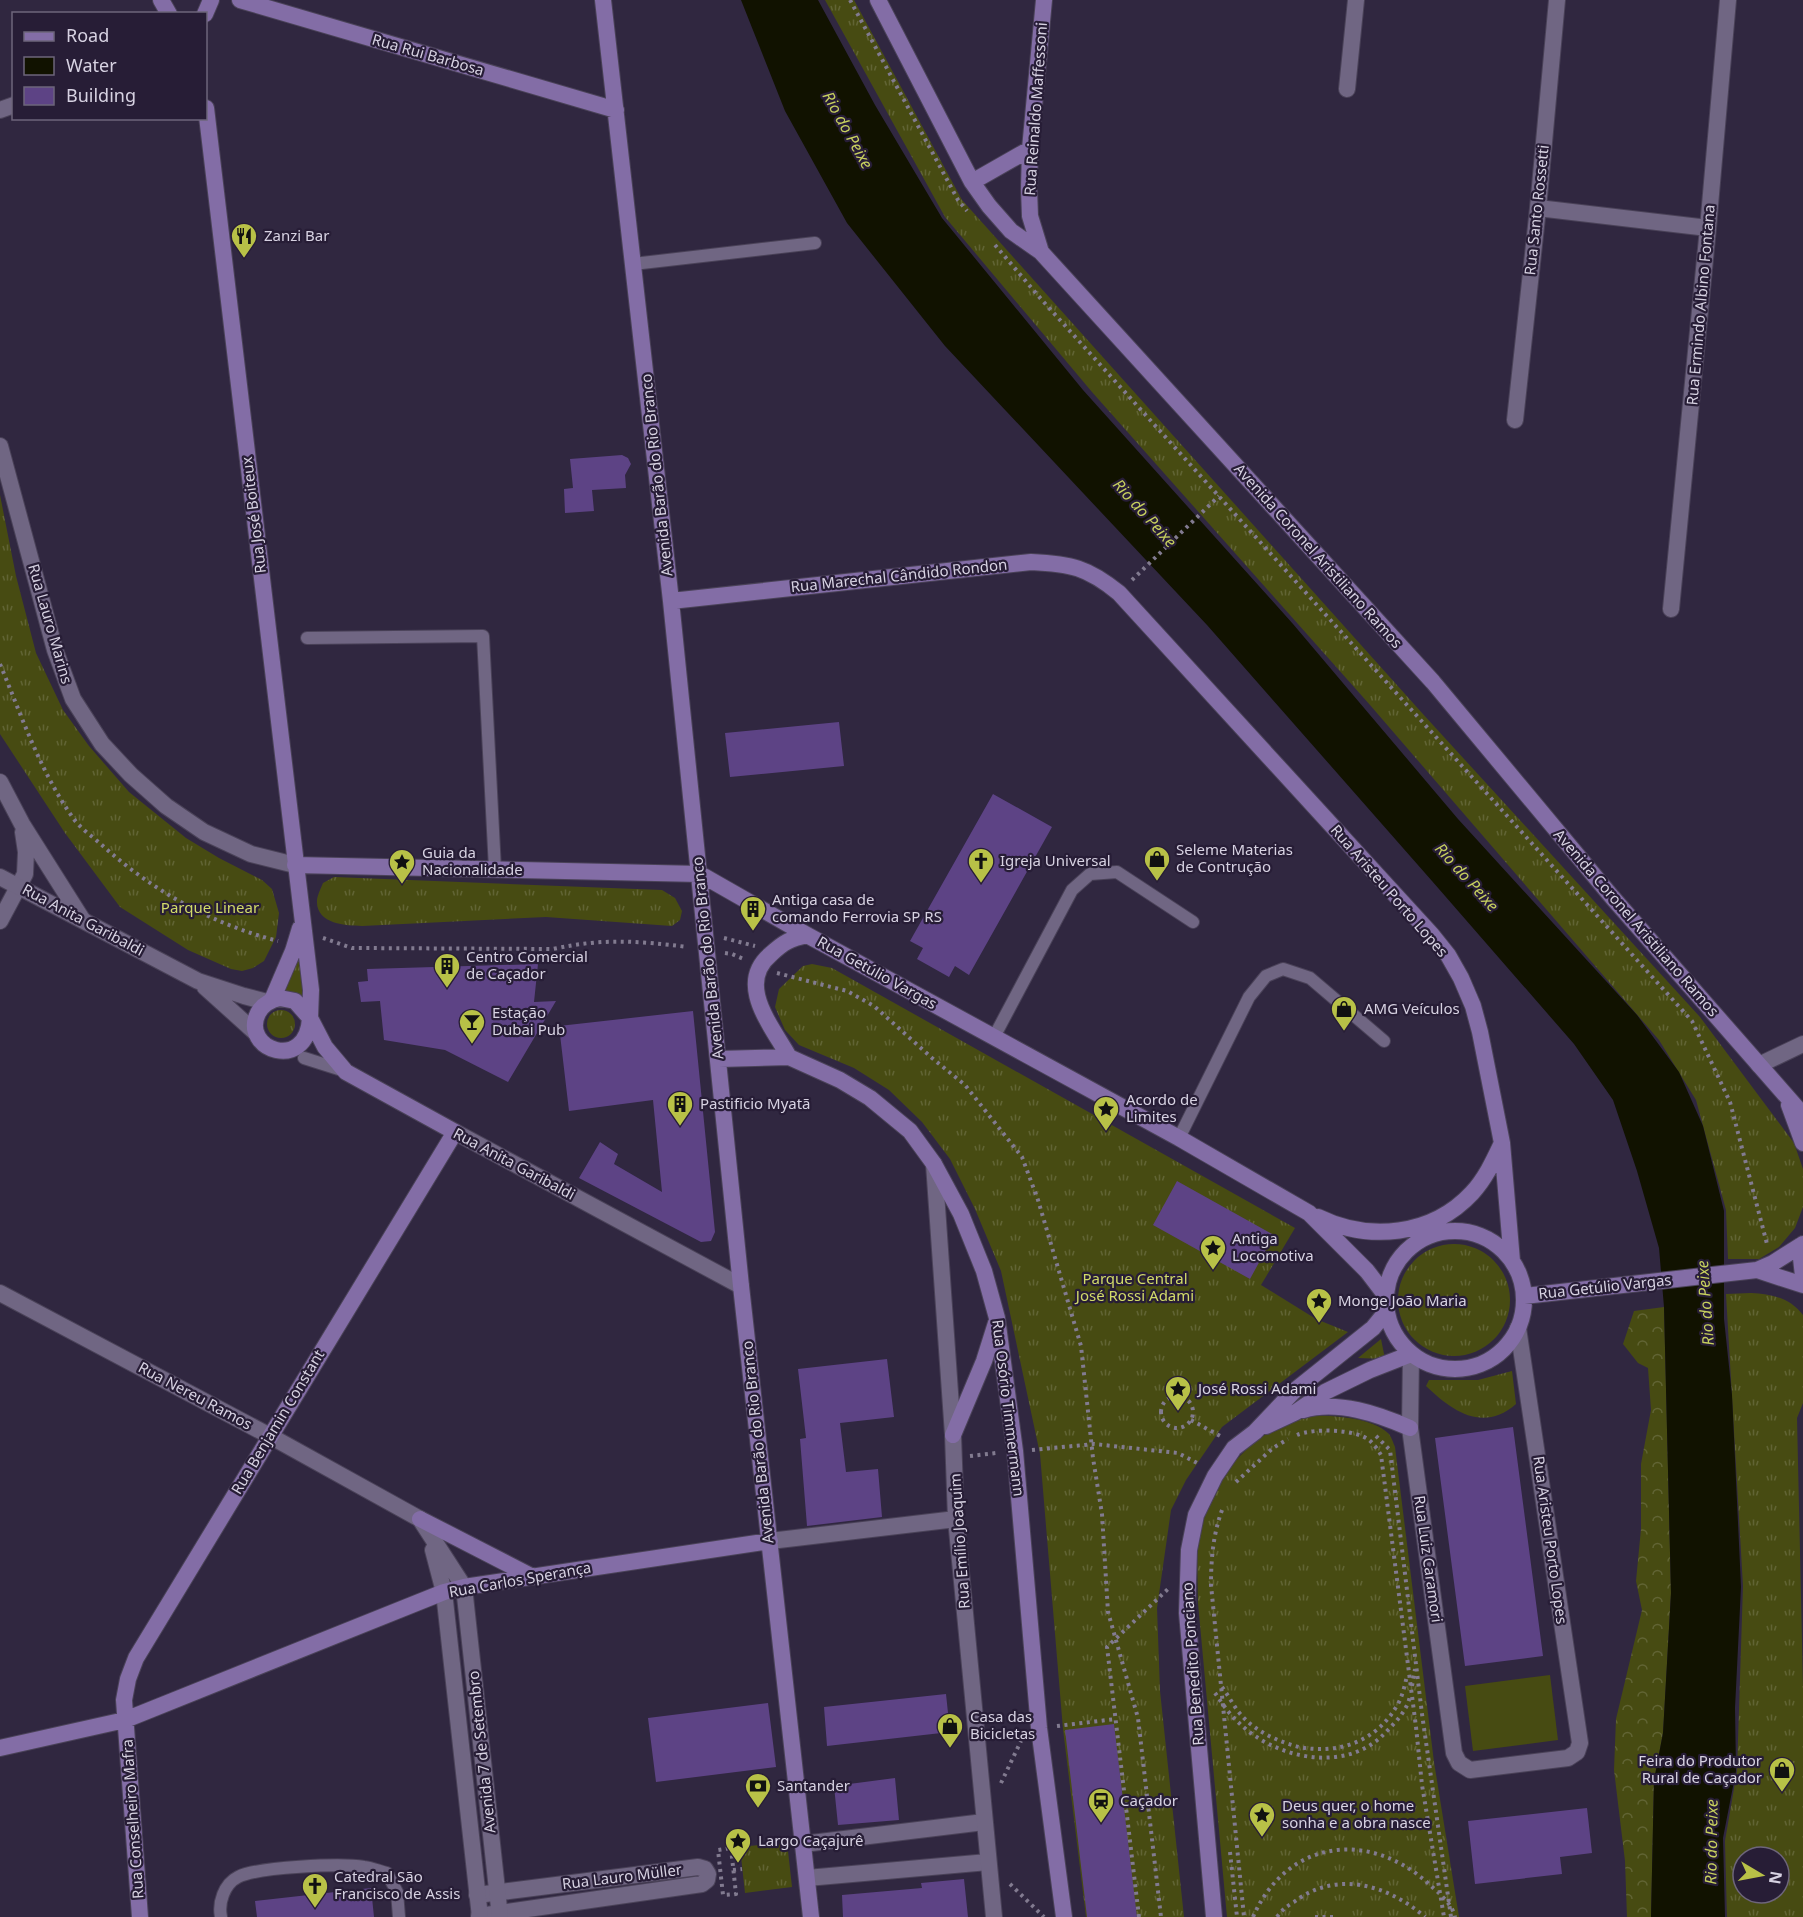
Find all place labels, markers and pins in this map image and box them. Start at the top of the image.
restaurant icon: Zanzi Bar [229,221,259,259]
place label: Zanzi Bar [264,225,329,245]
place label: Seleme Materias de Contrução [1176,839,1293,876]
place label: Guia da Nacionalidade [422,842,523,879]
shop icon: Seleme Materias de Contrução [1142,844,1172,882]
church icon: Igreja Universal [966,846,996,884]
place icon: Guia da Nacionalidade [387,847,417,885]
place label: Igreja Universal [1000,850,1111,870]
place label: Antiga casa de comando Ferrovia SP RS [772,889,942,926]
building icon: Antiga casa de comando Ferrovia SP RS [738,894,768,932]
place label: Centro Comercial de Caçador [466,946,588,983]
building icon: Centro Comercial de Caçador [432,951,462,989]
shop icon: AMG Veículos [1329,994,1359,1032]
place label: AMG Veículos [1364,998,1460,1018]
place label: Estação Dubai Pub [492,1002,565,1039]
bar icon: Estação Dubai Pub [457,1007,487,1045]
building icon: Pastificio Myatã [665,1089,695,1127]
place label: Acordo de Limites [1126,1089,1198,1126]
place label: Pastificio Myatã [700,1093,811,1113]
place icon: Acordo de Limites [1091,1094,1121,1132]
place label: Antiga Locomotiva [1232,1228,1314,1265]
place icon: Antiga Locomotiva [1198,1233,1228,1271]
place icon: Monge João Maria [1304,1286,1334,1324]
place label: Monge João Maria [1338,1290,1467,1310]
place icon: José Rossi Adami [1163,1374,1193,1412]
place label: José Rossi Adami [1196,1378,1316,1398]
place label: Casa das Bicicletas [970,1706,1035,1743]
shop icon: Casa das Bicicletas [935,1711,965,1749]
place label: Feira do Produtor Rural de Caçador [1638,1750,1762,1787]
shop icon: Feira do Produtor Rural de Caçador [1767,1755,1797,1793]
bank icon: Santander [743,1771,773,1809]
place label: Santander [777,1775,850,1795]
station icon: Caçador [1086,1786,1116,1824]
place label: Caçador [1120,1790,1178,1810]
place label: Deus quer, o home sonha e a obra nasce [1282,1795,1431,1832]
place icon: Deus quer, o home sonha e a obra nasce [1247,1800,1277,1838]
place icon: Largo Caçajurê [723,1826,753,1864]
place label: Largo Caçajurê [758,1830,864,1850]
place label: Catedral São Francisco de Assis [334,1866,460,1903]
church icon: Catedral São Francisco de Assis [300,1871,330,1909]

